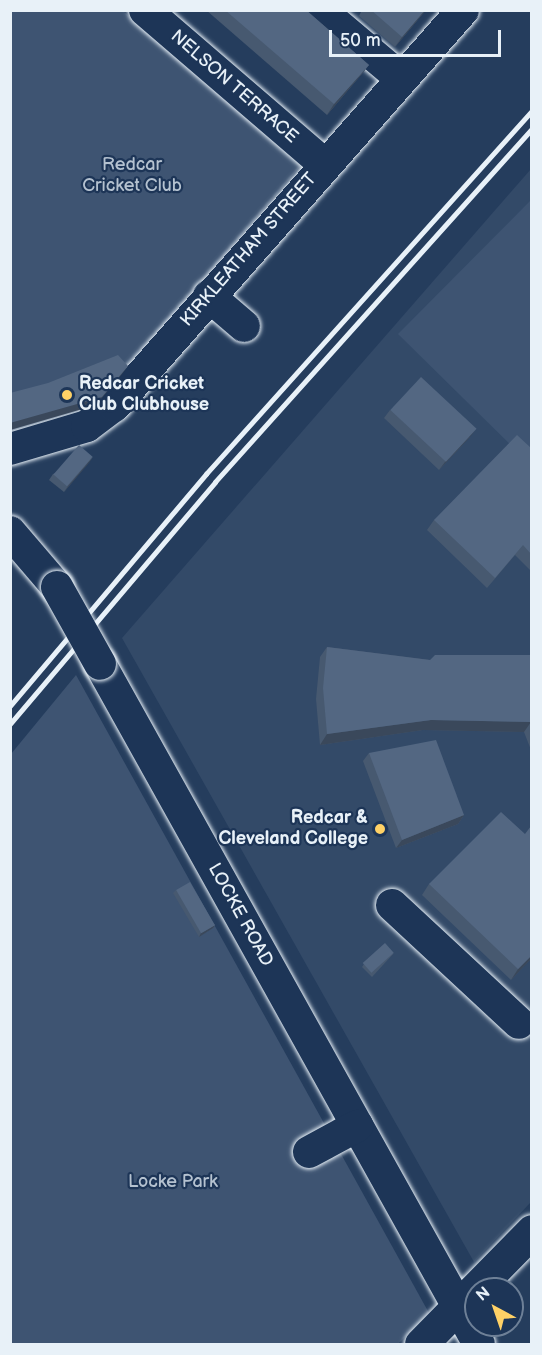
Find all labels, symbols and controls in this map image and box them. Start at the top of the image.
scale bar [332,18,504,56]
street label: NELSON TERRACE [166,26,302,148]
text: 50 m [340,30,381,51]
park label: Redcar Cricket Club [82,155,182,198]
street label: KIRKLEATHAM STREET [176,169,322,331]
place label: Redcar Cricket Club Clubhouse [79,374,209,416]
marker: Redcar Cricket Club Clubhouse [60,388,74,402]
place label: Redcar & Cleveland College [219,808,368,850]
marker: Redcar & Cleveland College [373,822,387,836]
street label: LOCKE ROAD [203,860,277,970]
park label: Locke Park [128,1171,218,1193]
north arrow [464,1277,524,1337]
text: N [473,1283,494,1306]

